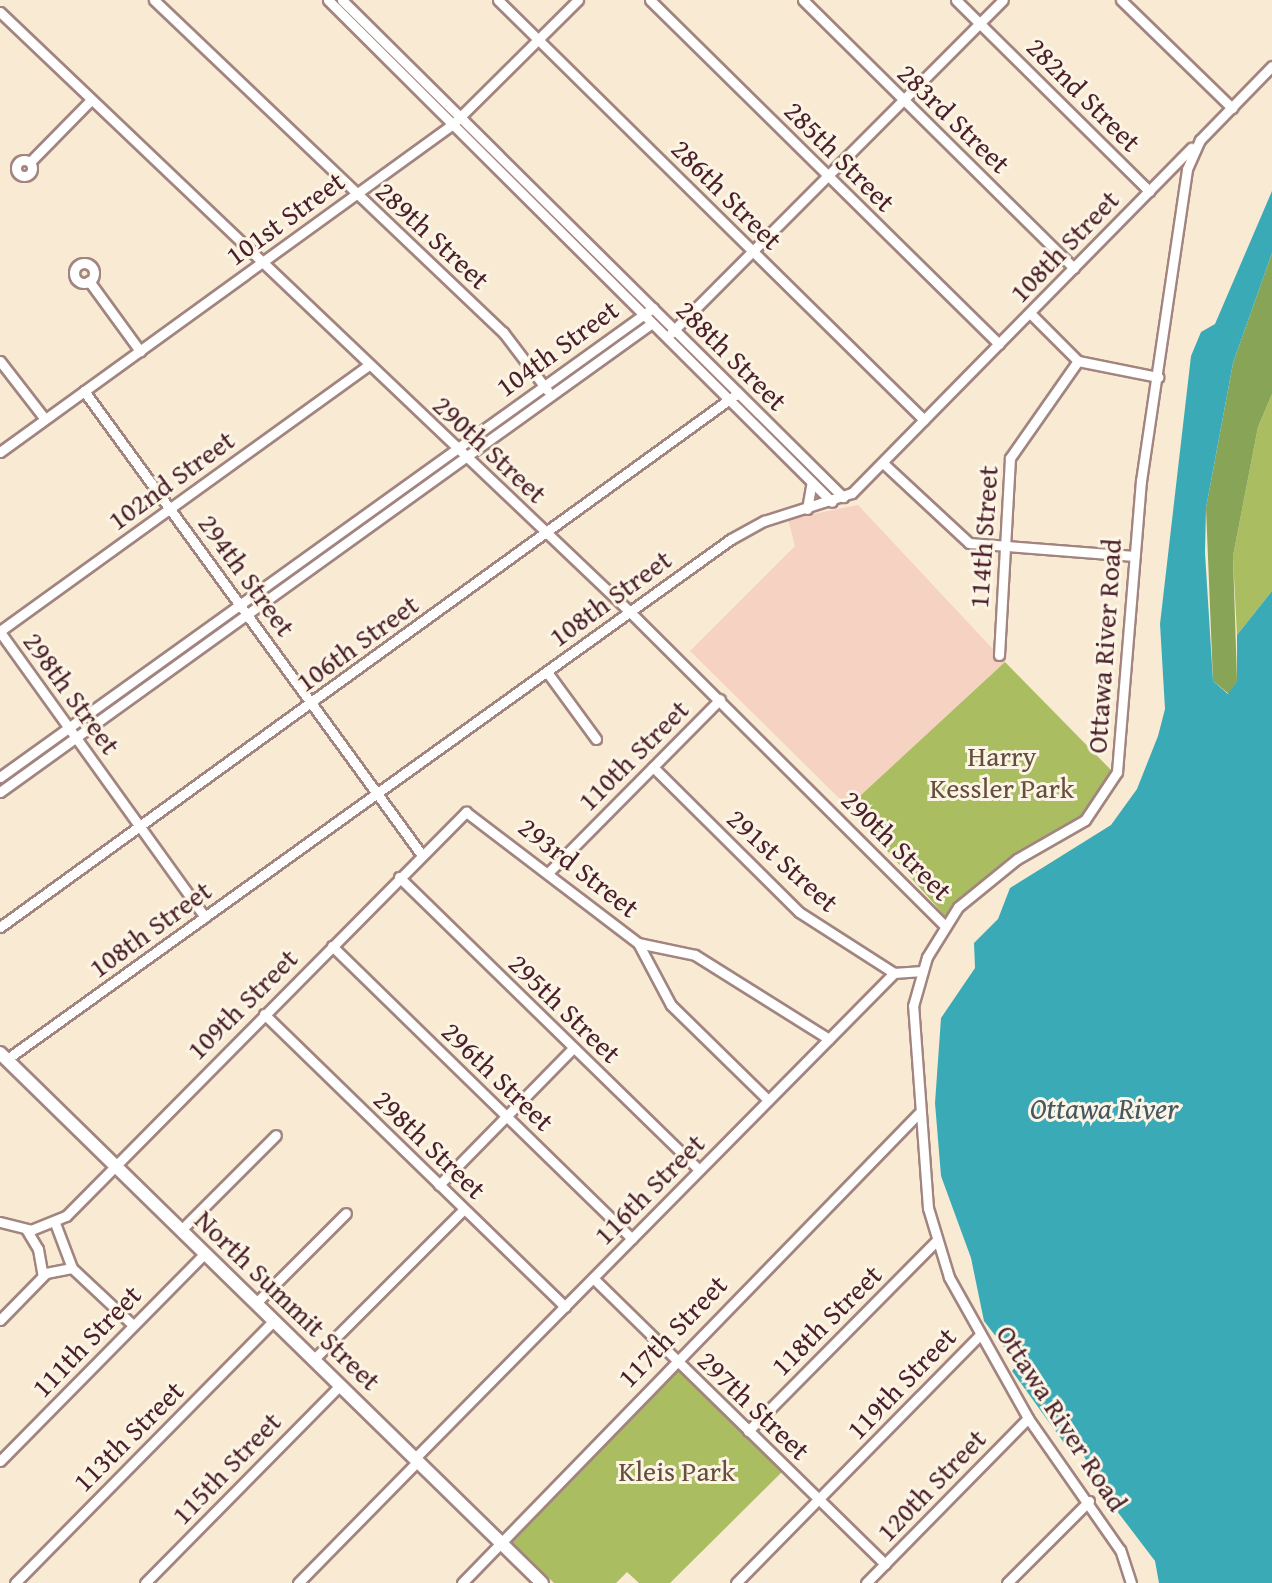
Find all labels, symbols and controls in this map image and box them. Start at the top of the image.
street label: 282nd Street [1020,30,1148,158]
street label: 283rd Street [891,56,1017,180]
street label: 285th Street [778,94,902,218]
street label: 286th Street [665,132,789,256]
street label: 101st Street [219,164,351,272]
street label: 289th Street [369,174,497,296]
street label: 108th Street [1002,183,1126,309]
street label: 104th Street [489,292,625,404]
street label: 288th Street [670,293,794,417]
street label: 290th Street [426,388,554,510]
street label: 102nd Street [101,423,241,537]
street label: 114th Street [961,464,1005,610]
street label: 294th Street [191,507,303,643]
street label: Ottawa River Road [1080,538,1128,754]
street label: 108th Street [542,542,678,654]
street label: 106th Street [289,587,425,699]
street label: 298th Street [16,625,128,761]
street label: 110th Street [571,693,695,817]
park label: Harry Kessler Park [930,739,1074,805]
street label: 290th Street [835,783,959,907]
street label: 291st Street [720,801,846,919]
street label: 293rd Street [512,810,646,924]
street label: 108th Street [82,873,218,985]
street label: 109th Street [180,942,304,1066]
street label: 295th Street [502,946,628,1070]
street label: 296th Street [435,1014,561,1138]
street label: 298th Street [367,1082,493,1206]
water label: Ottawa River [1030,1090,1178,1126]
street label: 116th Street [587,1127,711,1251]
street label: North Summit Street [188,1203,388,1397]
street label: 118th Street [764,1258,888,1382]
street label: 117th Street [610,1268,734,1394]
street label: 111th Street [24,1278,148,1404]
street label: Ottawa River Road [989,1319,1135,1517]
street label: 119th Street [839,1320,963,1446]
street label: 297th Street [691,1343,817,1467]
street label: 113th Street [66,1374,190,1498]
street label: 115th Street [164,1405,288,1531]
street label: 120th Street [869,1422,993,1548]
park label: Kleis Park [619,1454,735,1488]

